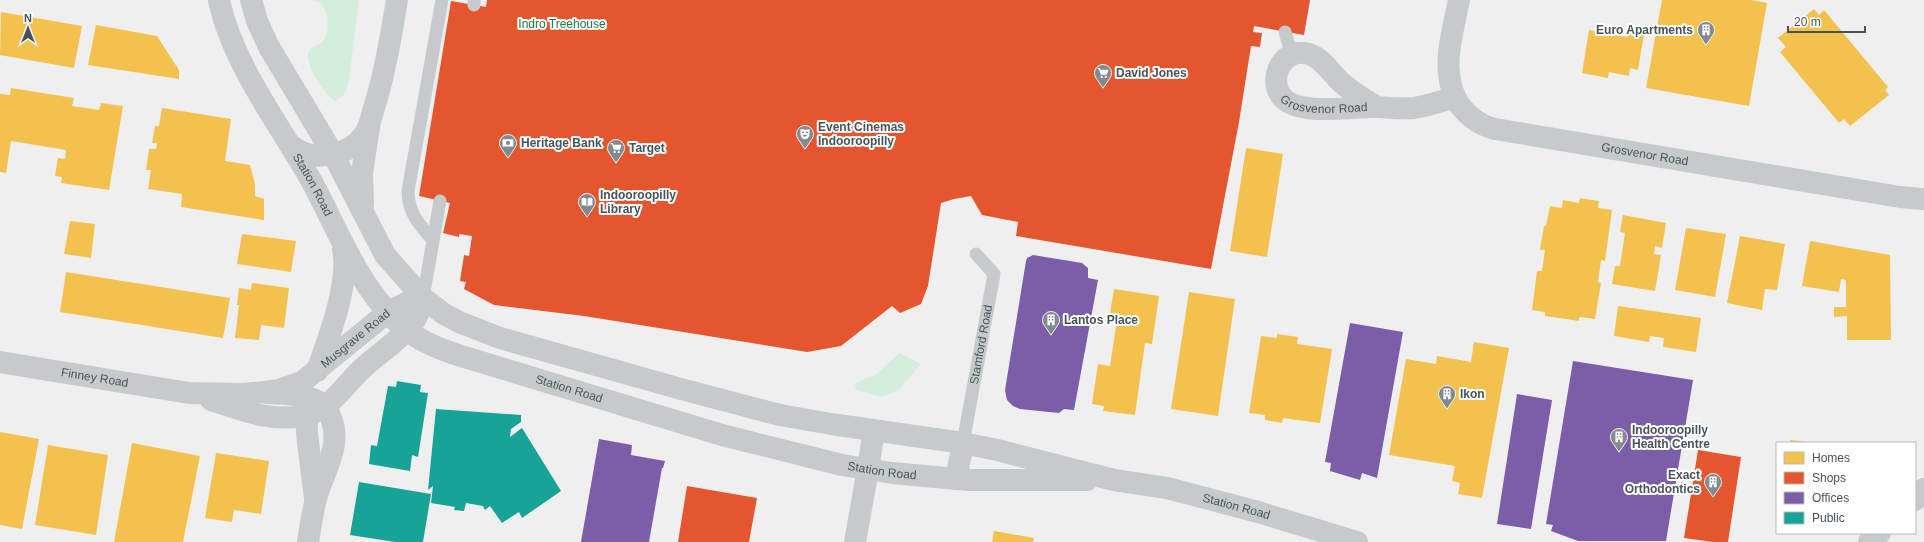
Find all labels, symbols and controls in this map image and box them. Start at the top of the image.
north arrow [8,8,48,48]
scale bar [1788,8,1865,34]
text: N [24,12,32,24]
text: 20 m [1794,15,1821,29]
park label: Indro Treehouse [518,17,606,31]
building icon: Euro Apartments [1696,20,1716,45]
place label: Euro Apartments [1596,23,1693,37]
supermarket icon: David Jones [1093,63,1113,88]
place label: David Jones [1116,66,1187,80]
street label: Grosvenor Road [1277,92,1368,116]
place label: Event Cinemas Indooroopilly [818,120,904,148]
theatre icon: Event Cinemas Indooroopilly [795,124,815,149]
bank icon: Heritage Bank [498,133,518,158]
place label: Heritage Bank [521,136,602,150]
supermarket icon: Target [606,138,626,163]
street label: Grosvenor Road [1600,140,1689,168]
place label: Target [629,141,665,155]
street label: Station Road [290,151,335,218]
place label: Indooroopilly Library [600,188,676,216]
library icon: Indooroopilly Library [577,192,597,217]
street label: Stamford Road [967,304,995,386]
street label: Musgrave Road [318,306,393,371]
building icon: Lantos Place [1041,310,1061,335]
place label: Lantos Place [1064,313,1138,327]
street label: Finney Road [60,365,129,390]
street label: Station Road [534,372,604,405]
building icon: Ikon [1437,384,1457,409]
place label: Ikon [1460,387,1485,401]
place label: Indooroopilly Health Centre [1632,423,1710,451]
building icon: Indooroopilly Health Centre [1609,427,1629,452]
legend [1776,442,1916,534]
text: Homes [1812,451,1850,465]
street label: Station Road [847,459,917,482]
place label: Exact Orthodontics [1625,468,1700,496]
text: Shops [1812,471,1846,485]
building icon: Exact Orthodontics [1703,472,1723,497]
street label: Station Road [1201,491,1272,522]
text: Offices [1812,491,1849,505]
text: Public [1812,511,1845,525]

